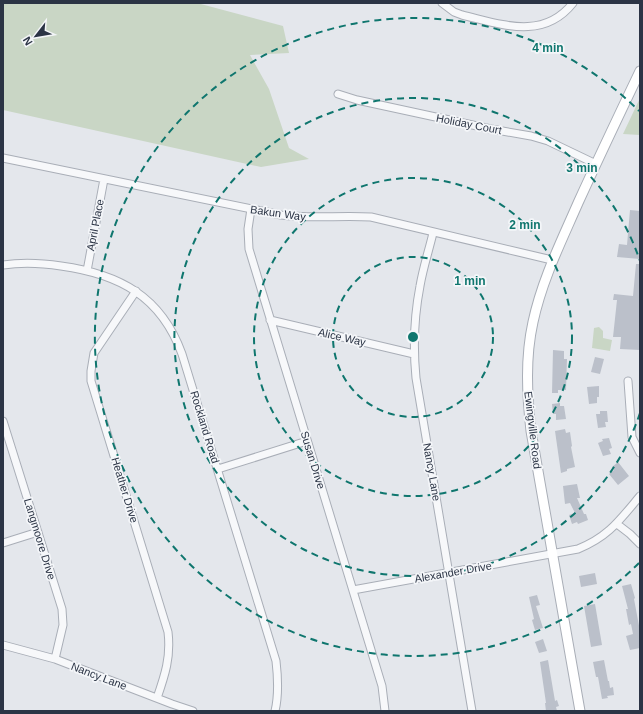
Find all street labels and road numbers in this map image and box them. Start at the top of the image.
street label: Holiday Court [435,112,503,136]
street label: April Place [84,198,106,252]
street label: Bakun Way [250,203,307,223]
street label: Alice Way [317,326,367,348]
street label: Rockland Road [188,389,222,465]
street label: Ewingville Road [522,390,544,470]
street label: Susan Drive [299,430,327,490]
street label: Nancy Lane [421,442,443,502]
street label: Heather Drive [109,456,141,524]
street label: Langmoore Drive [22,497,58,581]
street label: Alexander Drive [413,559,493,585]
street label: Nancy Lane [69,660,129,692]

